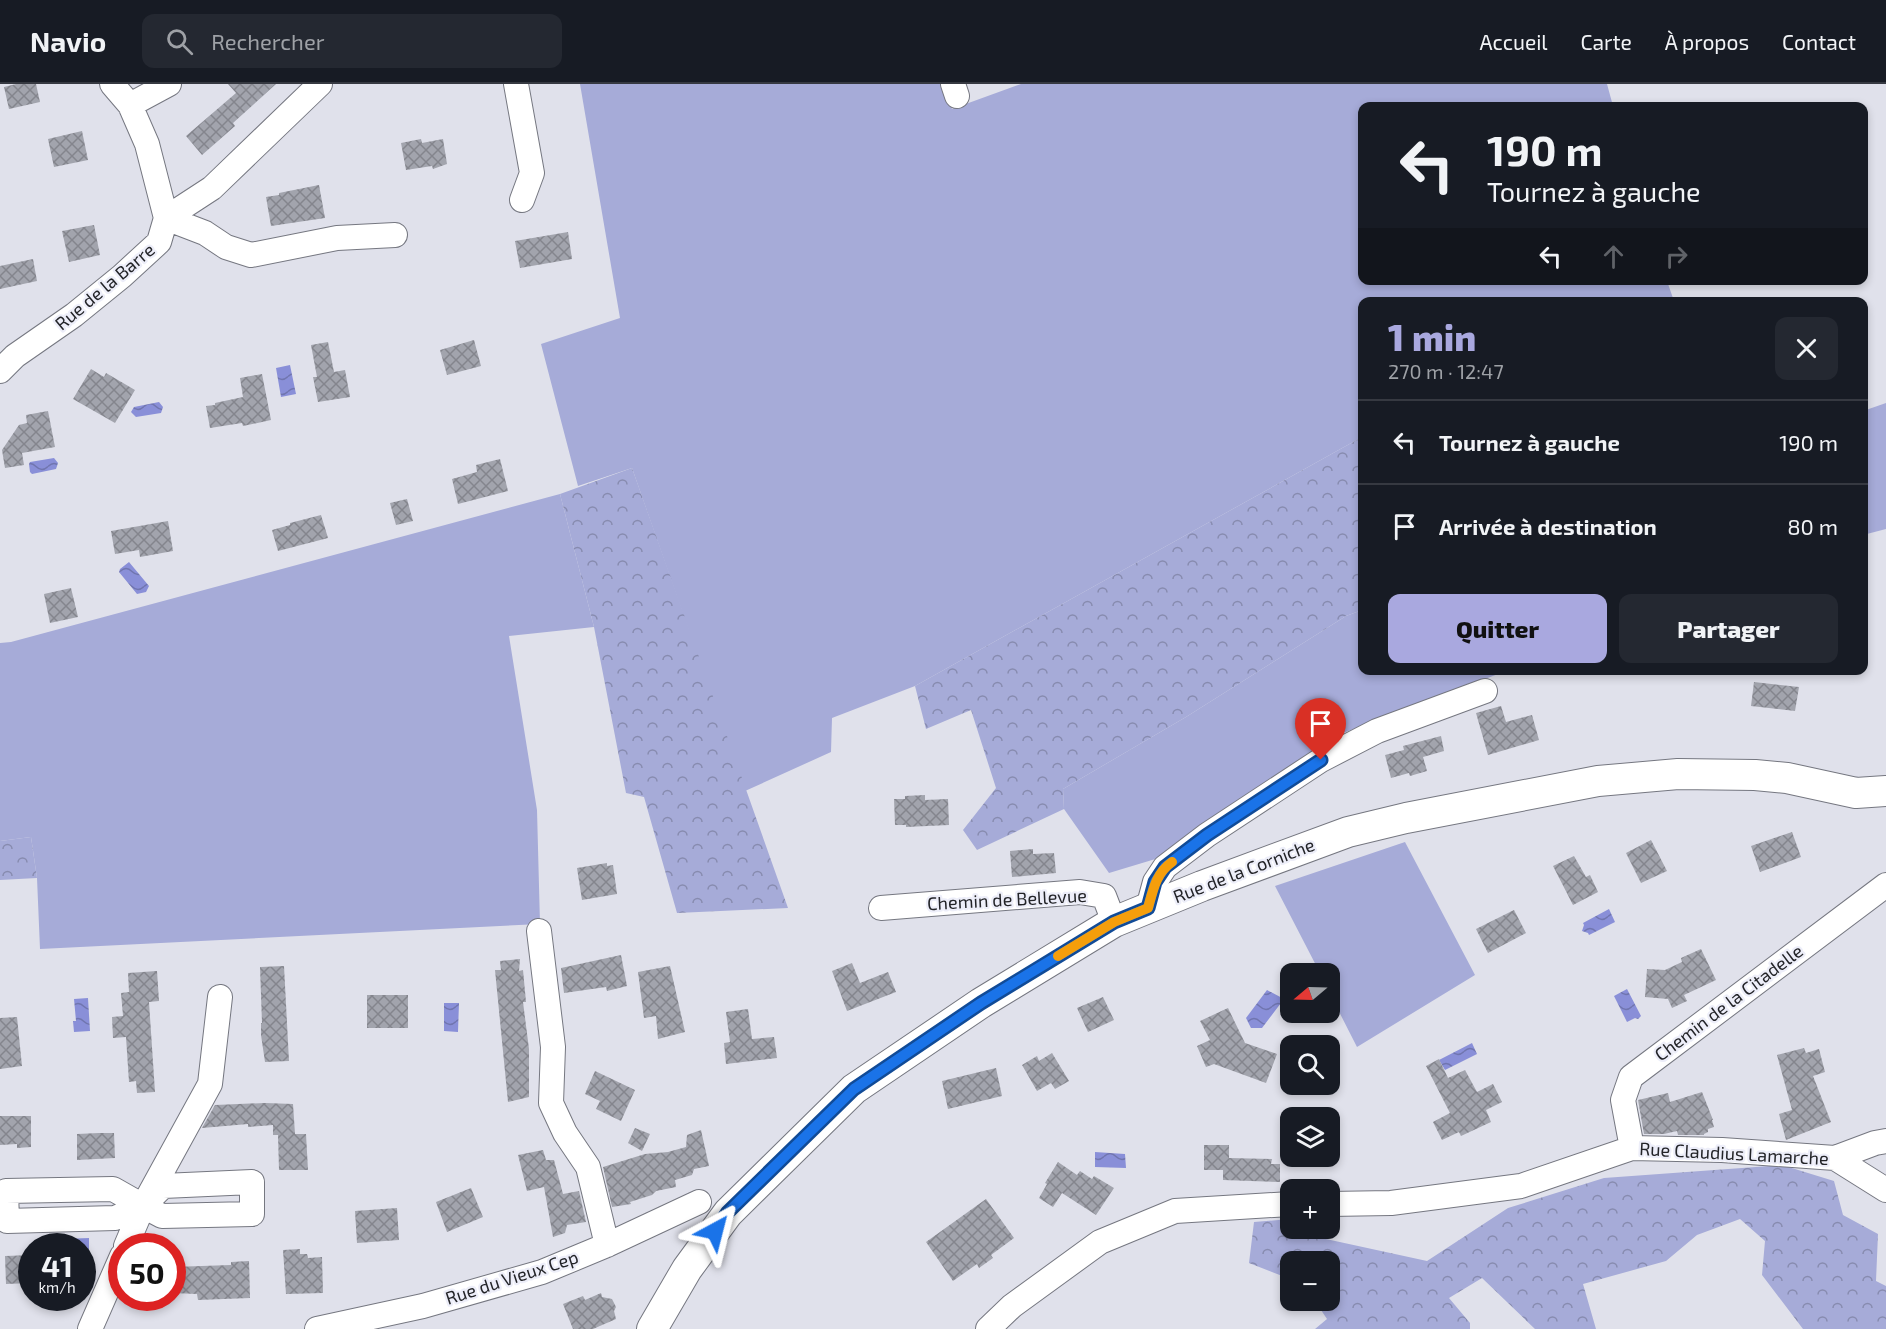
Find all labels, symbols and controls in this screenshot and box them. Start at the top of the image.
search box [142,14,562,68]
text: Navio [30,24,106,58]
icon: search [163,25,196,58]
text: Rechercher [211,28,325,54]
text: Accueil [1479,29,1548,54]
text: Carte [1581,29,1632,54]
text: À propos [1665,29,1749,54]
text: Contact [1782,29,1856,54]
text: 190 m [1487,124,1603,174]
icon: left [1388,126,1466,204]
text: Tournez à gauche [1487,175,1701,207]
street label: Rue de la Barre [50,238,159,334]
icon: left [1534,240,1567,273]
icon: ahead [1597,240,1630,273]
icon: right [1660,240,1693,273]
text: 1 min [1388,315,1476,358]
button: close [1775,317,1838,380]
text: 270 m · 12:47 [1388,359,1504,383]
icon: left [1388,426,1421,459]
text: Tournez à gauche [1439,429,1620,455]
text: 190 m [1779,429,1838,455]
icon: arrive [1388,510,1421,543]
text: Arrivée à destination [1439,513,1657,539]
text: 80 m [1787,513,1838,539]
button: Quitter [1388,594,1607,663]
button: Partager [1619,594,1838,663]
pin [1295,698,1346,760]
icon: arrive [1304,707,1337,740]
street label: Rue de la Corniche [1170,833,1318,907]
street label: Chemin de Bellevue [927,884,1087,914]
street label: Chemin de la Citadelle [1650,939,1807,1065]
north arrow [1280,963,1340,1023]
map controls [1280,963,1340,1311]
button: search [1280,1035,1340,1095]
button: layers [1280,1107,1340,1167]
street label: Rue Claudius Lamarche [1639,1137,1829,1169]
button: + [1280,1179,1340,1239]
position arrow [683,1199,747,1263]
speed limit sign: 50 [108,1233,186,1311]
street label: Rue du Vieux Cep [442,1245,581,1309]
text: 41 [41,1247,73,1283]
button: − [1280,1251,1340,1311]
text: km/h [38,1278,76,1296]

